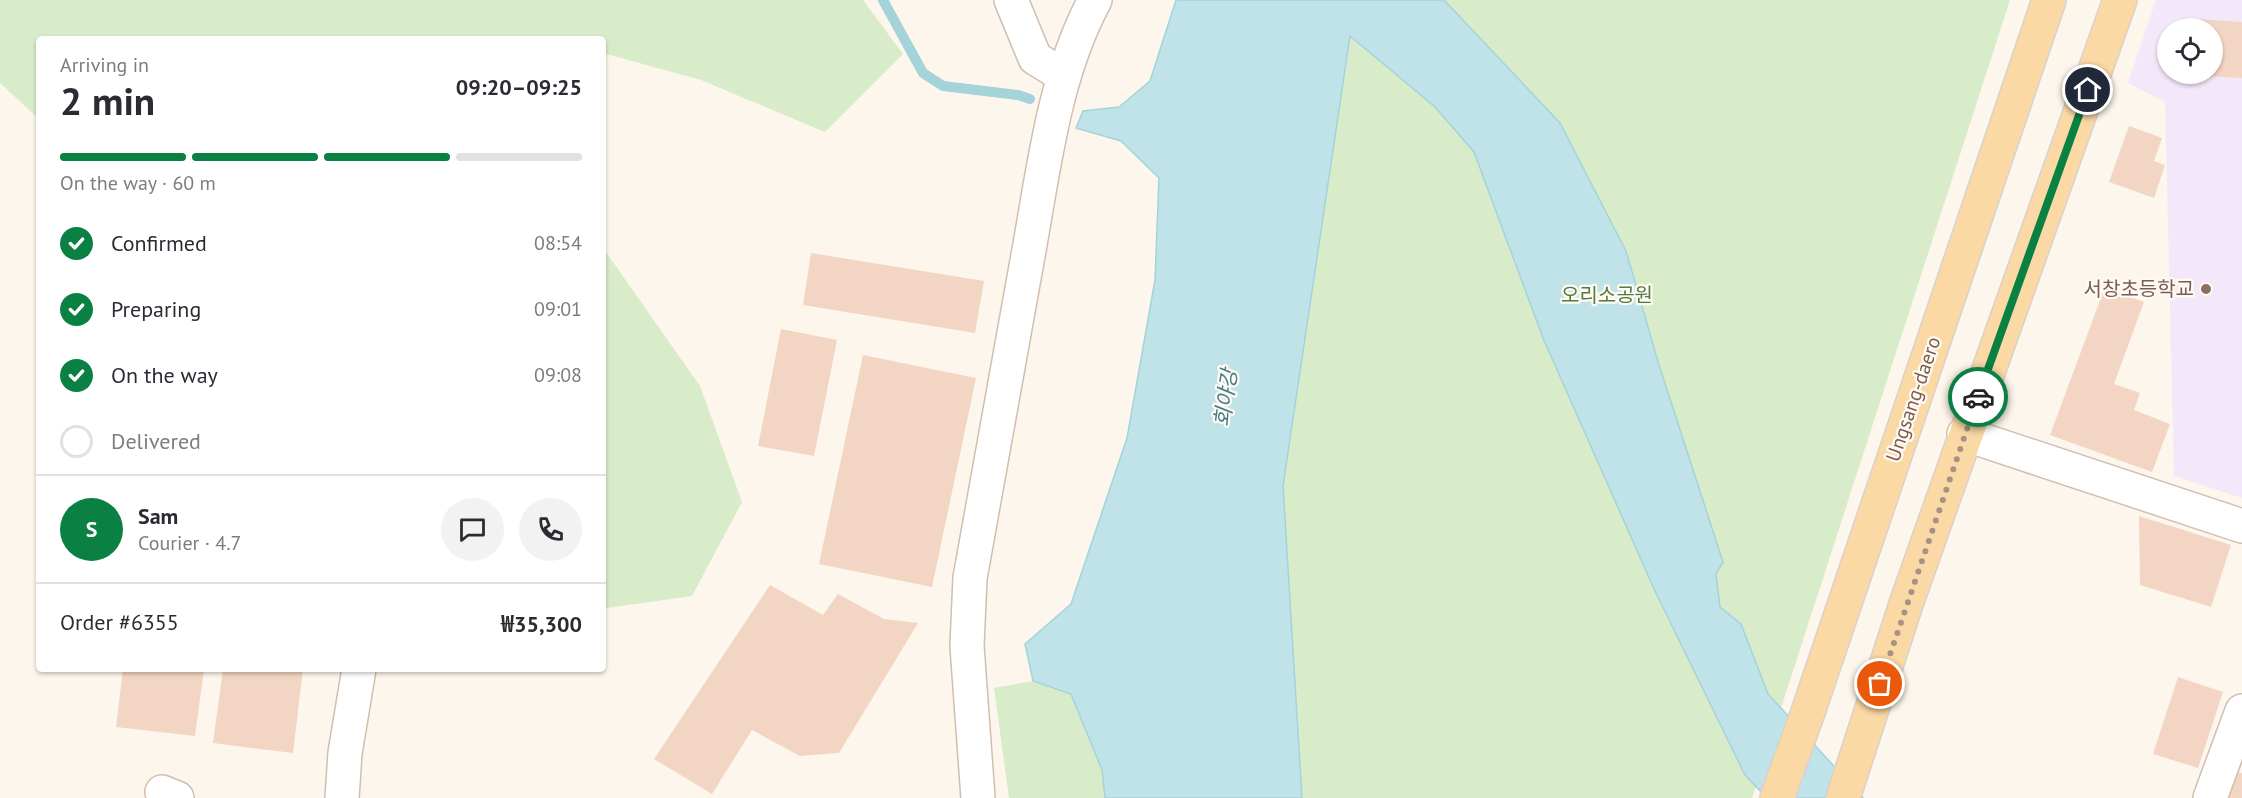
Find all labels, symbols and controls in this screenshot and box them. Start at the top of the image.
map controls [2157,18,2223,84]
button: locate [2157,18,2223,84]
text: Arriving in [60,52,149,78]
pin [2062,64,2113,115]
text: 09:20–09:25 [456,73,582,101]
icon: home [2071,73,2104,106]
text: 2 min [60,75,155,126]
text: On the way · 60 m [60,170,216,196]
icon: check [60,227,93,260]
text: Confirmed [111,229,207,257]
text: 08:54 [534,230,582,256]
place label: 서창초등학교 [2084,276,2194,302]
park label: 오리소공원 [1561,282,1653,308]
marker: 서창초등학교 [2199,282,2213,296]
icon: check [60,293,93,326]
text: Preparing [111,295,201,323]
text: 09:01 [534,296,582,322]
street label: Ungsang-daero [1879,333,1947,465]
icon: check [60,359,93,392]
text: On the way [111,361,218,389]
text: 09:08 [534,362,582,388]
water label: 회야강 [1208,365,1243,429]
courier [1948,367,2008,427]
icon: car [1962,381,1995,414]
text: Delivered [111,427,201,455]
button: chat [441,498,504,561]
button: phone [519,498,582,561]
text: Sam [138,502,178,530]
text: S [86,515,97,543]
text: Courier · 4.7 [138,530,241,556]
text: Order #6355 [60,608,179,636]
text: ₩35,300 [501,610,582,638]
pin [1854,658,1905,709]
icon: bag [1863,667,1896,700]

